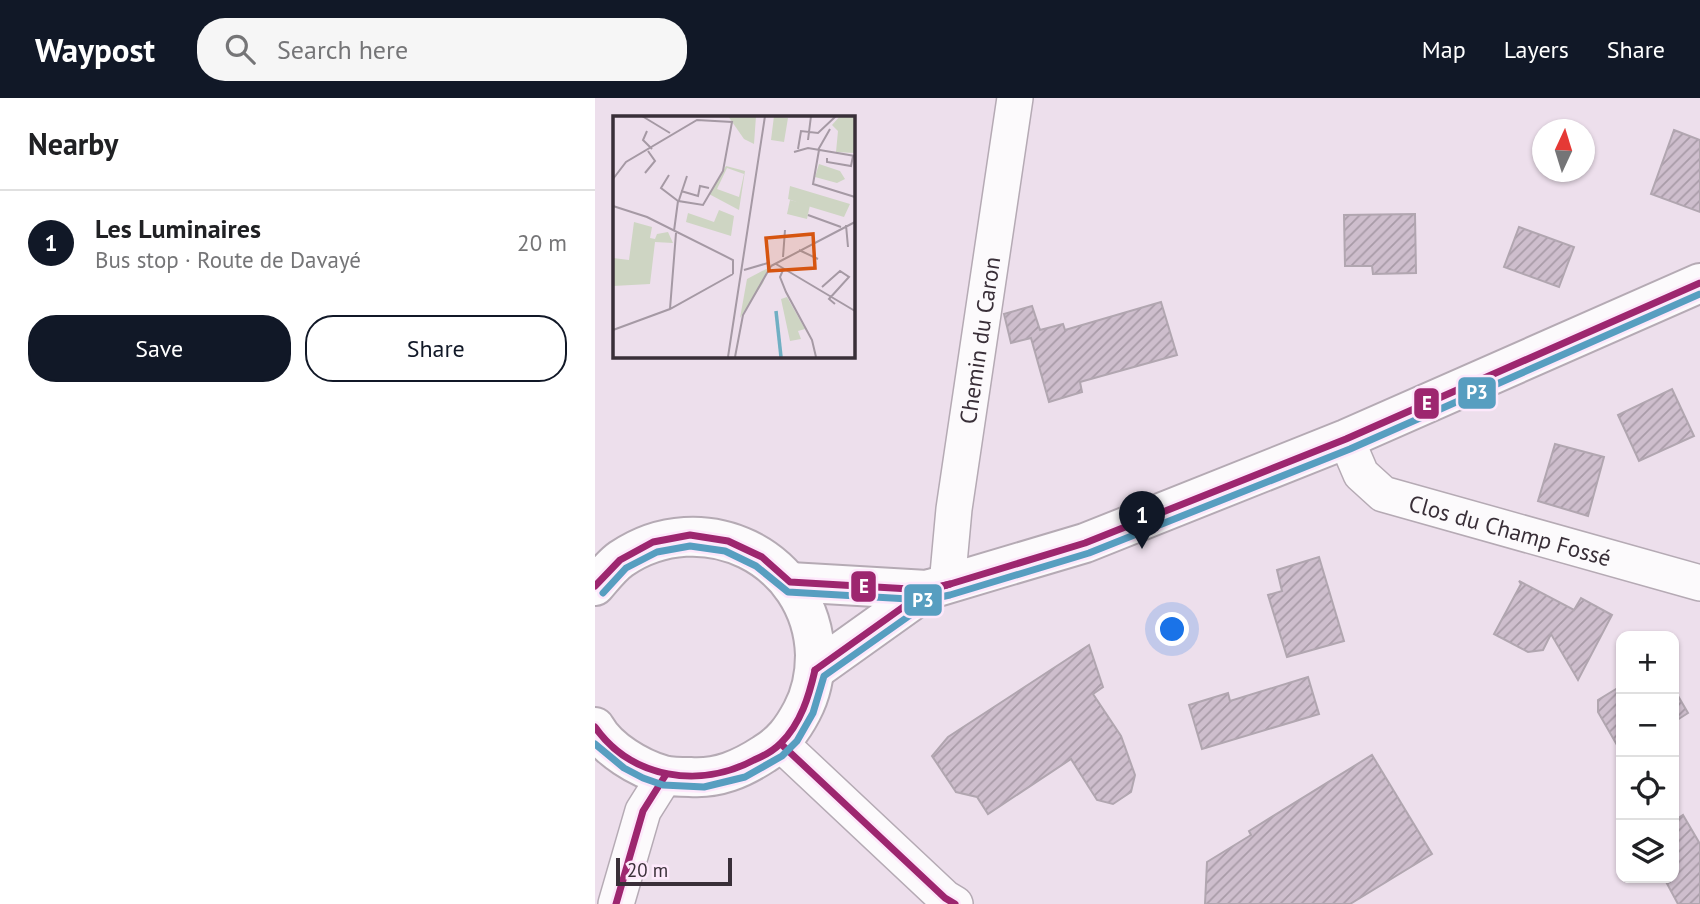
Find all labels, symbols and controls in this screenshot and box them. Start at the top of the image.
search box [197,18,687,81]
text: Waypost [35,28,155,71]
icon: search [221,30,259,68]
text: Search here [277,33,408,66]
text: Map [1422,34,1466,65]
text: Layers [1504,34,1569,65]
text: Share [1607,34,1665,65]
inset map [613,116,854,357]
north arrow [1532,119,1595,182]
text: Nearby [28,124,118,163]
text: Les Luminaires [95,212,261,245]
text: 1 [44,228,58,257]
text: 20 m [517,228,567,257]
text: Bus stop · Route de Davayé [95,245,361,274]
street label: Chemin du Caron [952,255,1006,426]
button: Save [28,315,291,382]
button: Share [305,315,567,382]
line badge: P3 [1457,376,1497,410]
text: P3 [1466,380,1488,404]
line badge: E [1413,387,1440,420]
text: E [1422,391,1432,415]
street label: Clos du Champ Fossé [1406,488,1615,572]
pin: 1 [1119,491,1165,549]
line badge: E [850,570,877,603]
text: E [859,574,869,598]
line badge: P3 [903,583,943,617]
text: P3 [912,588,934,612]
your location [1155,612,1189,646]
map controls [1616,631,1679,883]
button: + [1616,631,1679,694]
button: − [1616,694,1679,757]
button: locate [1616,757,1679,820]
button: layers [1616,820,1679,883]
scale bar [616,855,731,887]
text: 20 m [627,858,668,882]

